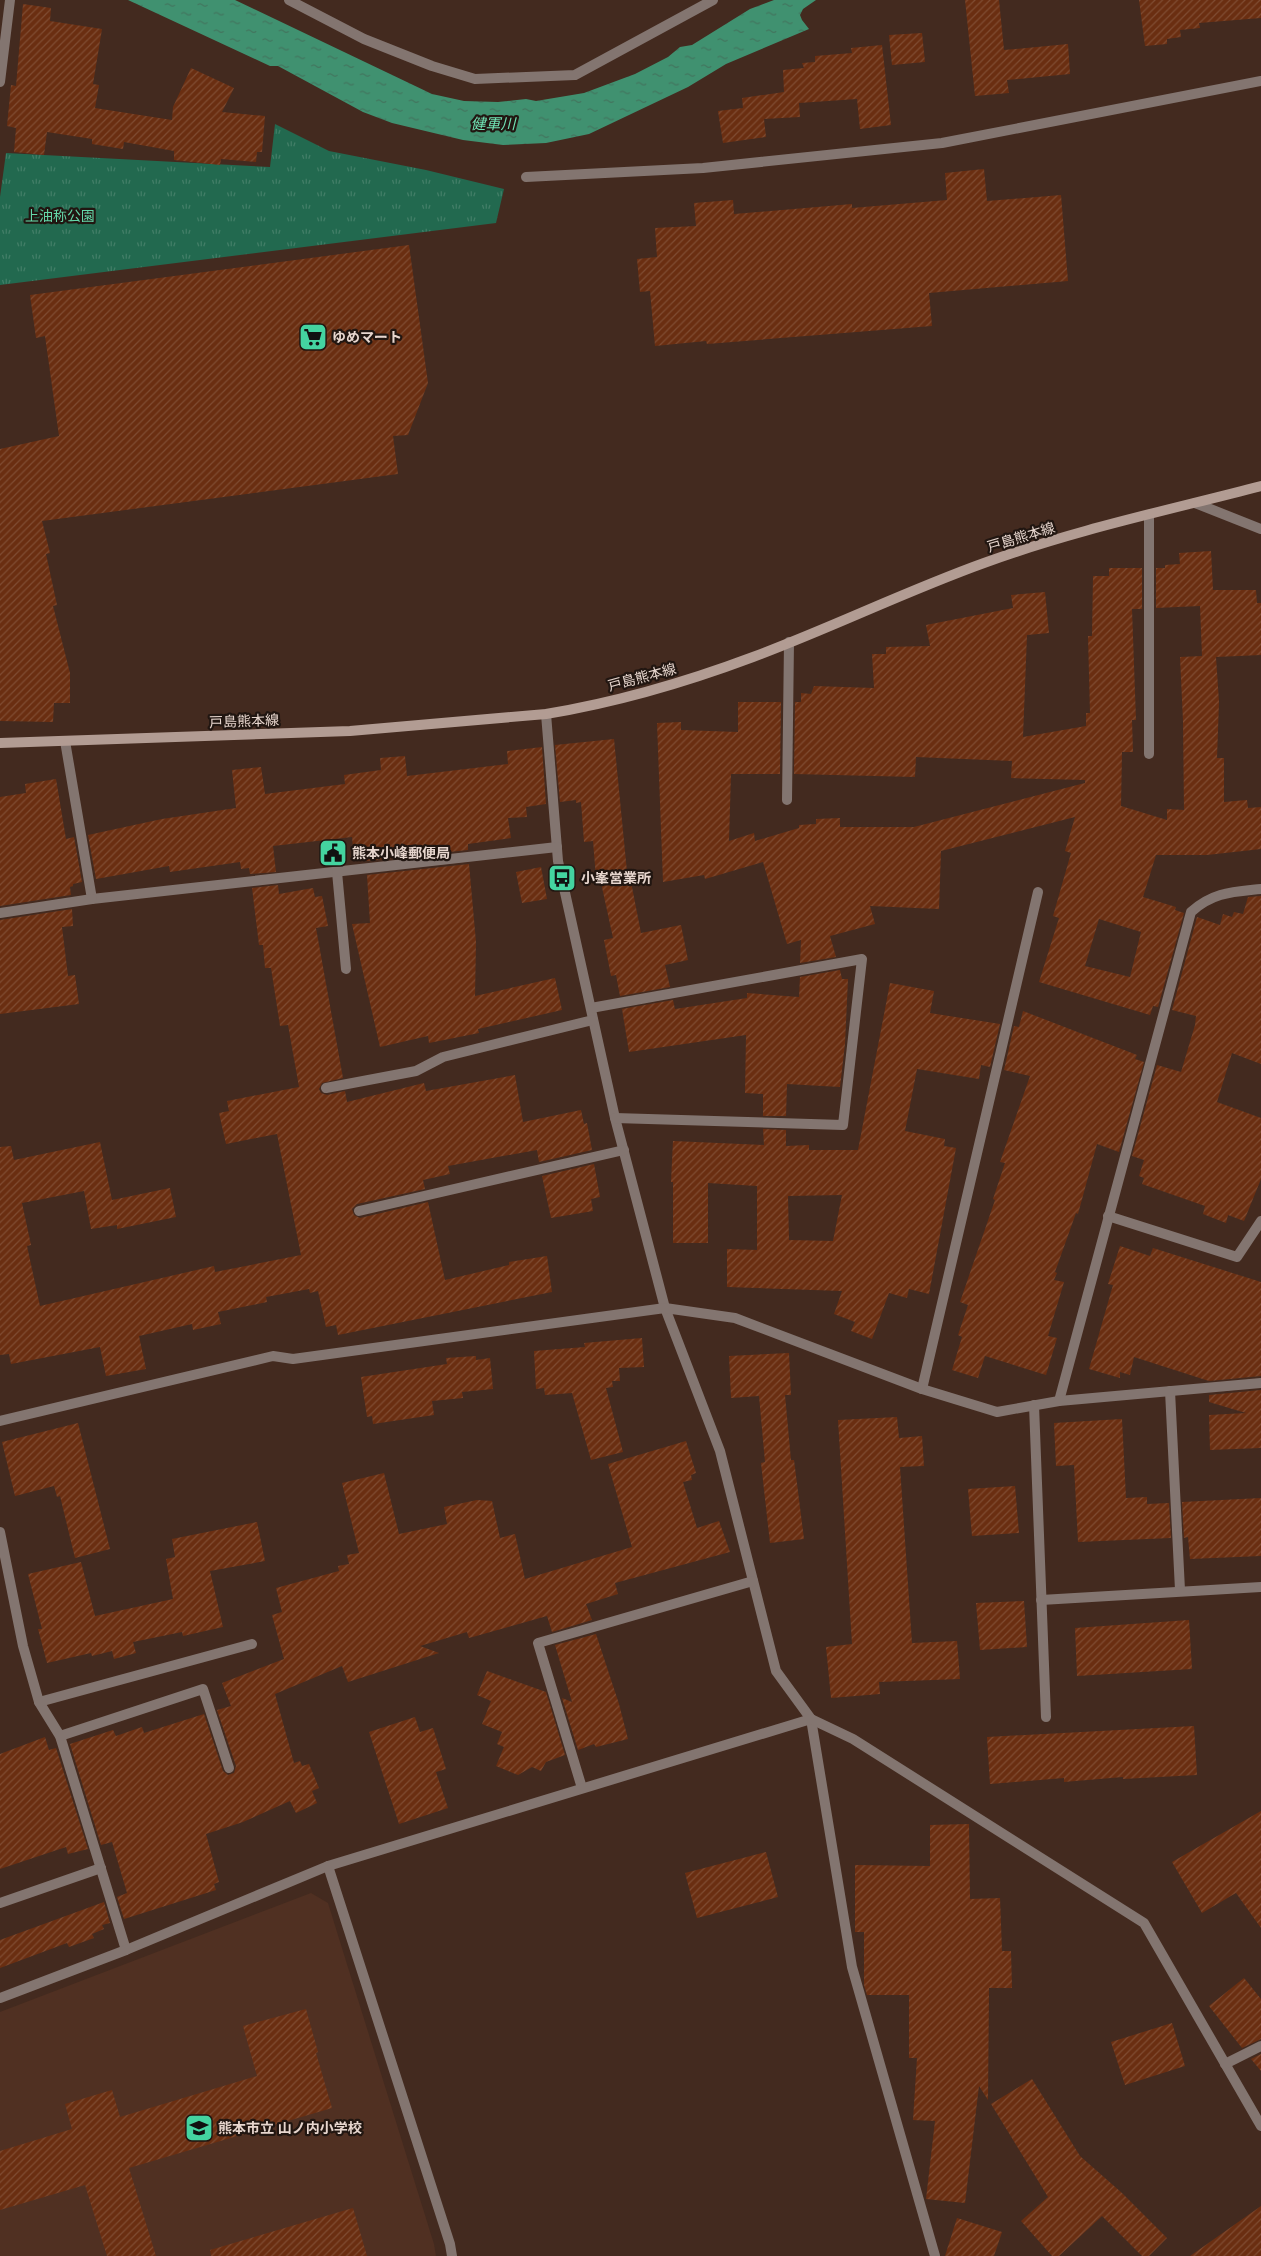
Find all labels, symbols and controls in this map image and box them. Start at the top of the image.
water label: 健軍川 [470,115,517,133]
park label: 上油称公園 [25,208,95,225]
supermarket icon: ゆめマート [298,322,328,352]
place label: ゆめマート [332,329,402,346]
street label: 戸島熊本線 [985,519,1057,556]
street label: 戸島熊本線 [606,660,678,695]
street label: 戸島熊本線 [209,712,279,731]
public building icon: 熊本小峰郵便局 [318,838,348,868]
place label: 熊本小峰郵便局 [352,845,450,862]
bus stop icon: 小峯営業所 [547,863,577,893]
place label: 小峯営業所 [581,870,651,887]
school or university icon: 熊本市立 山ノ内小学校 [184,2113,214,2143]
place label: 熊本市立 山ノ内小学校 [218,2120,362,2137]

